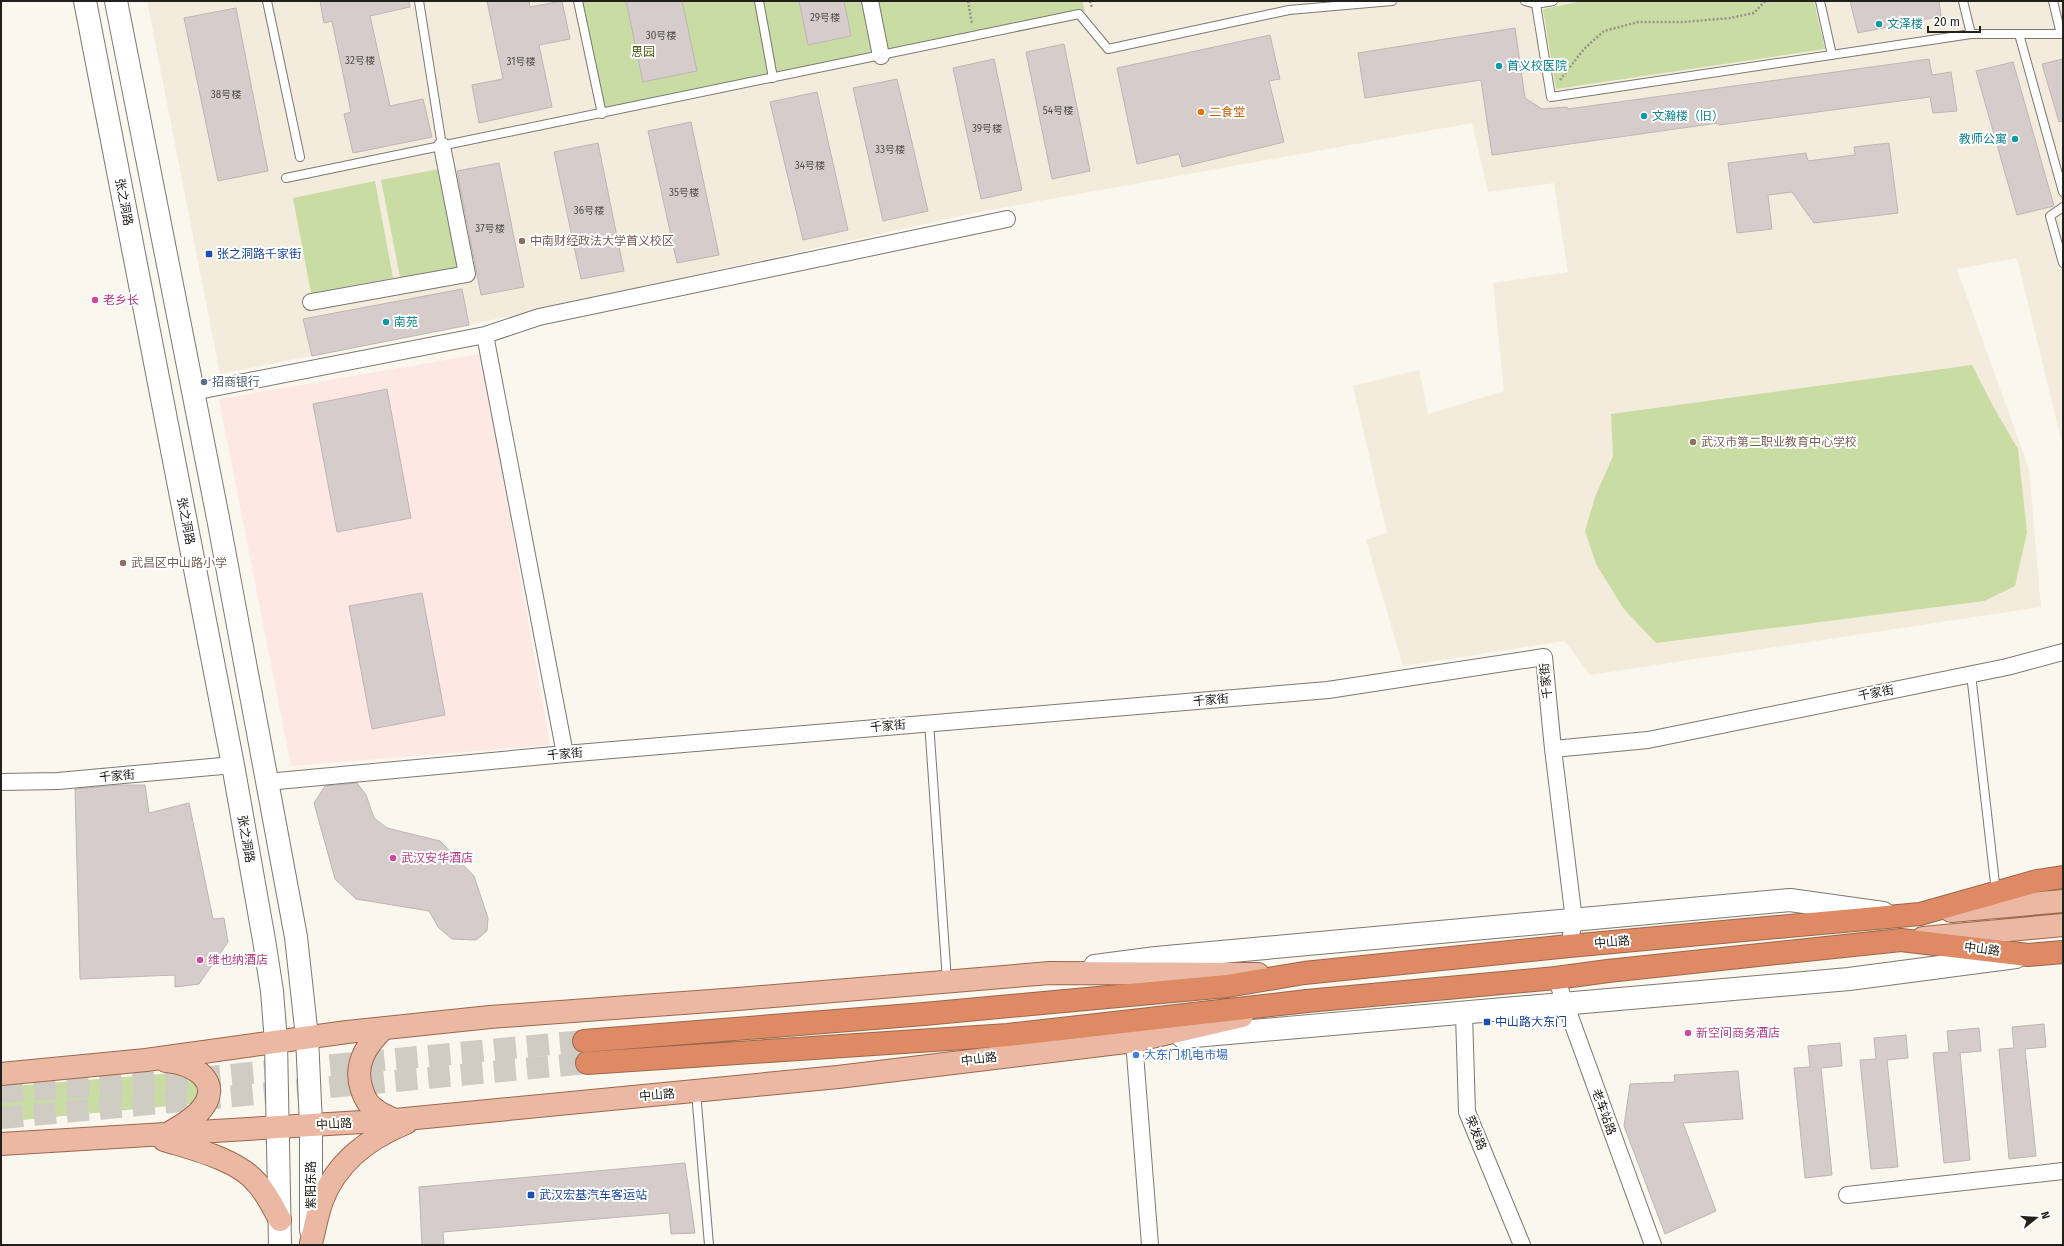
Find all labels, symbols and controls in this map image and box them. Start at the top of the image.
scale bar [1928,8,1980,34]
house number: 29号楼 [810,12,840,24]
text: 20 m [1934,15,1960,29]
place label: 文泽楼 [1887,17,1923,31]
marker: 文泽楼 [1874,19,1884,29]
house number: 30号楼 [646,30,676,42]
park label: 思园 [631,45,655,59]
house number: 32号楼 [345,55,375,67]
house number: 31号楼 [506,56,536,68]
place label: 首义校医院 [1507,59,1567,73]
marker: 首义校医院 [1494,61,1504,71]
house number: 38号楼 [211,89,241,101]
house number: 54号楼 [1043,105,1073,117]
place label: 二食堂 [1209,105,1245,119]
marker: 二食堂 [1196,107,1206,117]
place label: 文瀚楼（旧） [1652,109,1724,123]
marker: 文瀚楼（旧） [1639,111,1649,121]
house number: 39号楼 [972,123,1002,135]
place label: 教师公寓 [1959,132,2007,146]
marker: 教师公寓 [2010,134,2020,144]
house number: 33号楼 [875,144,905,156]
house number: 34号楼 [795,160,825,172]
street label: 张之洞路 [113,177,135,227]
house number: 35号楼 [669,187,699,199]
house number: 36号楼 [574,205,604,217]
house number: 37号楼 [475,223,505,235]
place label: 中南财经政法大学首义校区 [530,234,674,248]
marker: 中南财经政法大学首义校区 [517,236,527,246]
place label: 张之洞路千家街 [217,247,301,261]
marker: 张之洞路千家街 [204,249,214,259]
place label: 老乡长 [103,293,139,307]
marker: 老乡长 [90,295,100,305]
place label: 南苑 [394,315,418,329]
marker: 南苑 [381,317,391,327]
place label: 招商银行 [212,375,260,389]
marker: 招商银行 [199,377,209,387]
place label: 武汉市第二职业教育中心学校 [1701,435,1857,449]
marker: 武汉市第二职业教育中心学校 [1688,437,1698,447]
street label: 张之洞路 [175,496,197,546]
place label: 武昌区中山路小学 [131,556,227,570]
marker: 武昌区中山路小学 [118,558,128,568]
street label: 千家街 [1537,662,1555,700]
street label: 千家街 [1857,683,1895,703]
street label: 千家街 [1192,691,1230,709]
street label: 千家街 [869,717,907,735]
street label: 千家街 [546,745,584,763]
street label: 千家街 [98,767,136,785]
street label: 张之洞路 [235,814,257,864]
place label: 武汉安华酒店 [401,851,473,865]
marker: 武汉安华酒店 [388,853,398,863]
street label: 中山路 [1593,933,1631,951]
street label: 中山路 [1963,940,2001,958]
place label: 维也纳酒店 [208,953,268,967]
marker: 维也纳酒店 [195,955,205,965]
place label: 中山路大东门 [1495,1015,1567,1029]
marker: 中山路大东门 [1482,1017,1492,1027]
place label: 新空间商务酒店 [1696,1026,1780,1040]
marker: 新空间商务酒店 [1683,1028,1693,1038]
place label: 大东门机电市場 [1144,1048,1228,1062]
street label: 中山路 [960,1050,998,1068]
marker: 大东门机电市場 [1131,1050,1141,1060]
street label: 中山路 [638,1086,676,1104]
street label: 老车站路 [1589,1087,1619,1137]
street label: 荣发路 [1463,1114,1489,1152]
street label: 中山路 [316,1116,352,1132]
street label: 紫阳东路 [304,1161,318,1209]
place label: 武汉宏基汽车客运站 [539,1188,647,1202]
marker: 武汉宏基汽车客运站 [526,1190,536,1200]
north arrow [2016,1198,2056,1238]
text: N [2038,1210,2052,1221]

